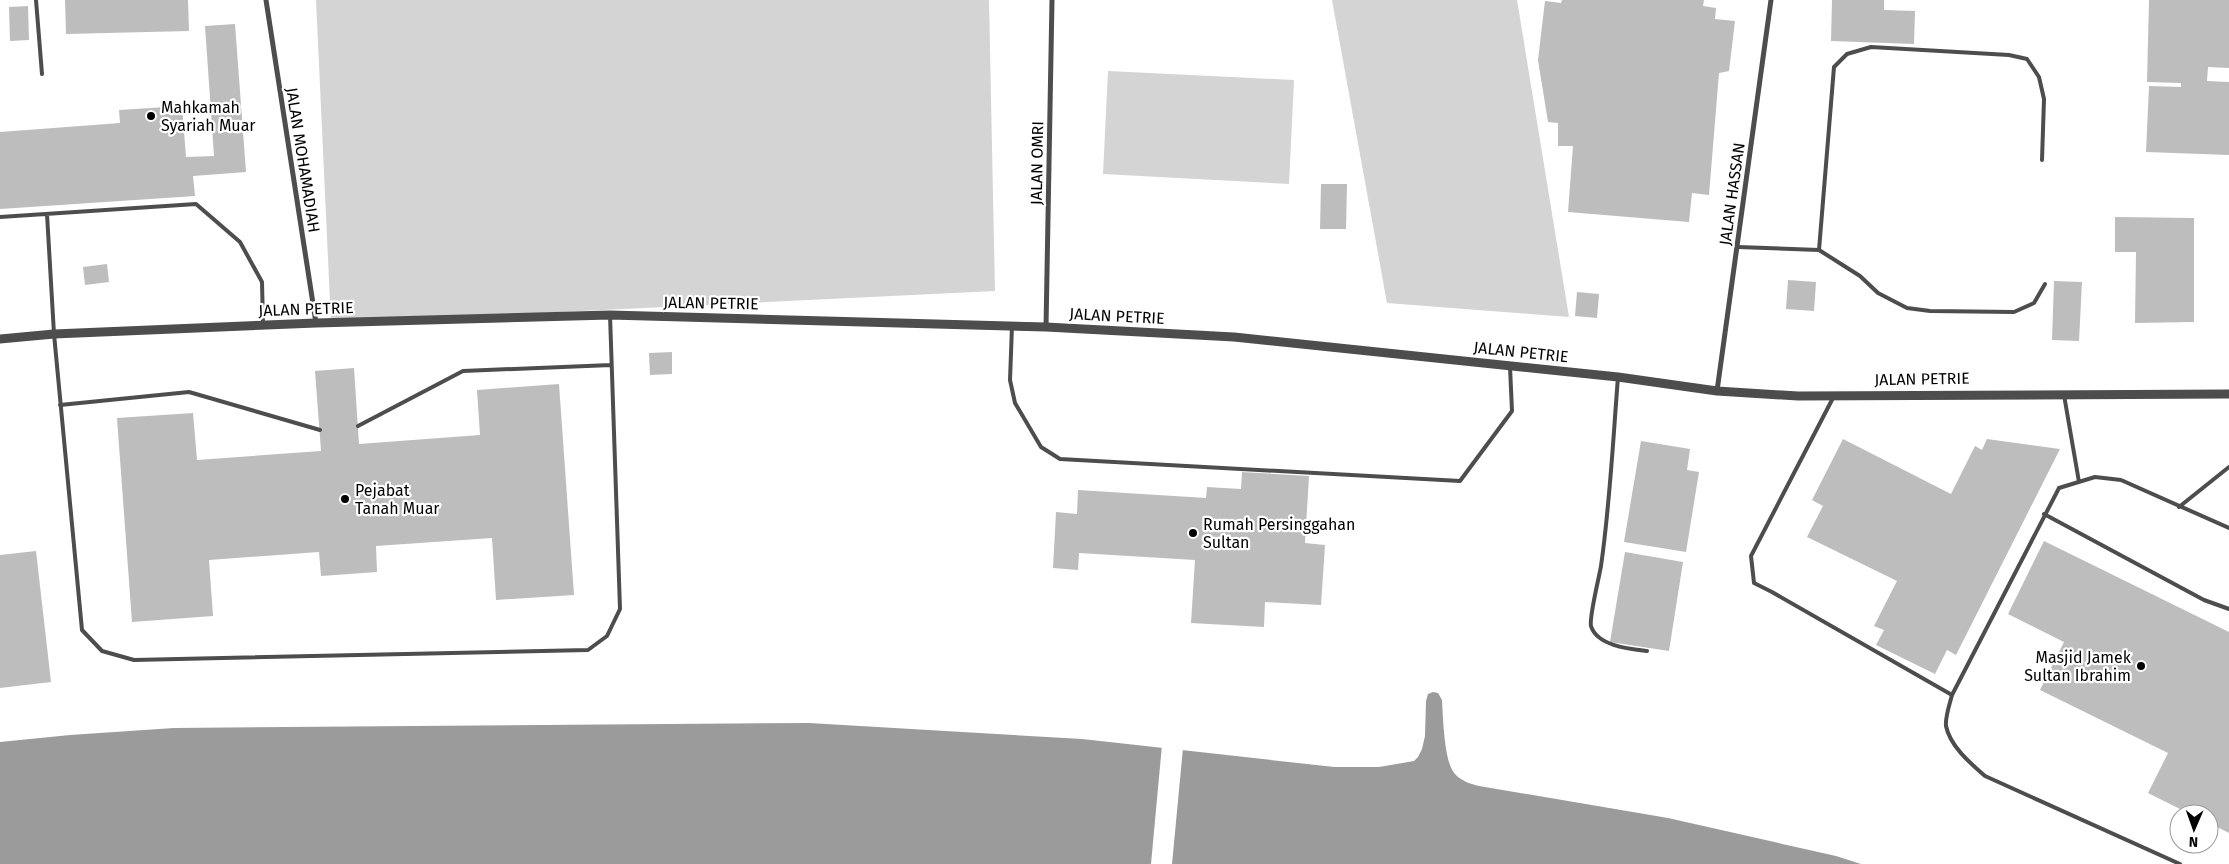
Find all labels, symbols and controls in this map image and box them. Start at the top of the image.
street label: JALAN MOHAMADIAH [282,86,324,234]
place label: Mahkamah Syariah Muar [161,98,256,135]
marker: Mahkamah Syariah Muar [145,110,157,122]
street label: JALAN OMRI [1027,121,1047,205]
street label: JALAN HASSAN [1715,141,1749,247]
street label: JALAN PETRIE [663,293,759,313]
street label: JALAN PETRIE [258,298,354,320]
street label: JALAN PETRIE [1069,304,1165,328]
street label: JALAN PETRIE [1473,338,1569,366]
street label: JALAN PETRIE [1874,369,1970,389]
place label: Pejabat Tanah Muar [355,481,440,518]
marker: Pejabat Tanah Muar [339,493,351,505]
place label: Rumah Persinggahan Sultan [1203,515,1355,552]
marker: Rumah Persinggahan Sultan [1187,527,1199,539]
place label: Masjid Jamek Sultan Ibrahim [2024,648,2132,685]
marker: Masjid Jamek Sultan Ibrahim [2135,660,2147,672]
north arrow [2169,804,2219,854]
text: N [2189,833,2199,850]

